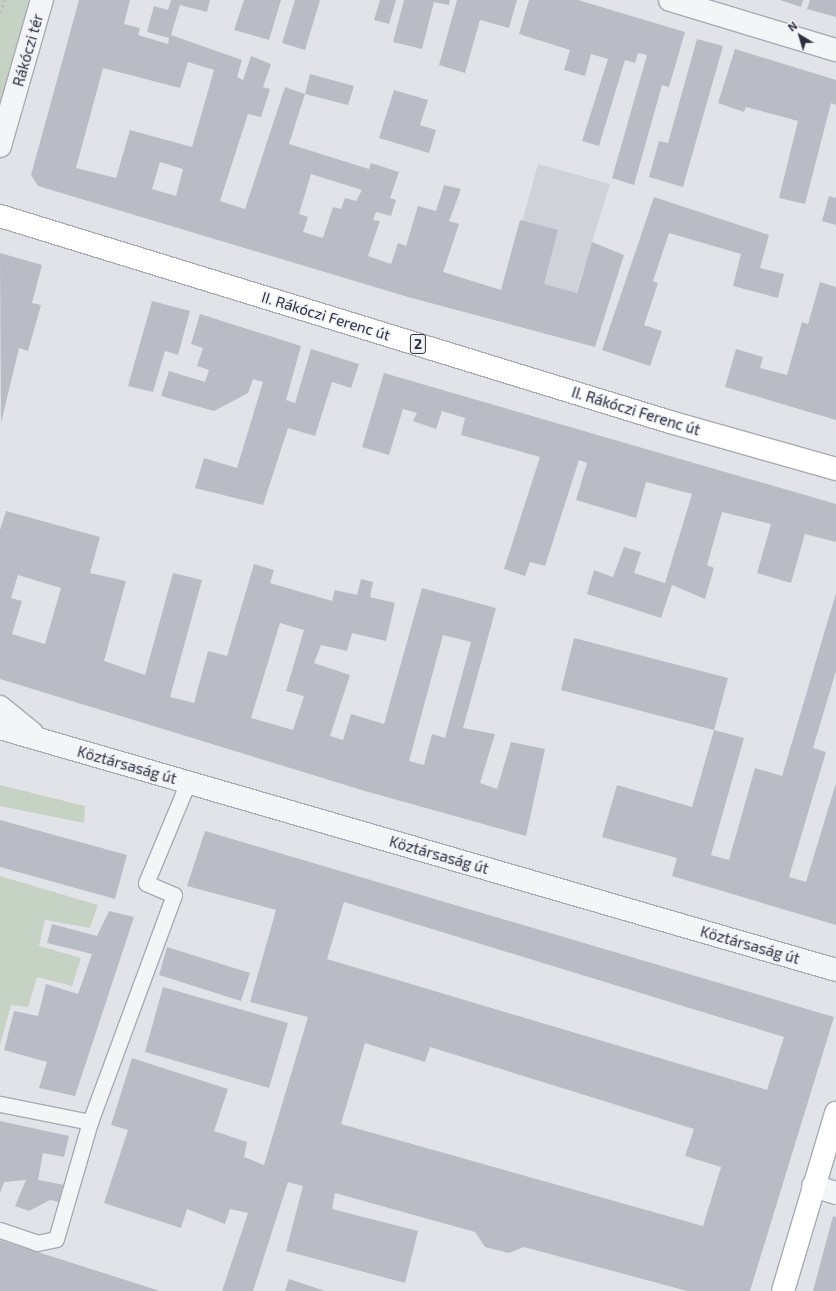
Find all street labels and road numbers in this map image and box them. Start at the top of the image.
street label: Rákóczi tér [9,11,47,89]
street label: II. Rákóczi Ferenc út [260,288,392,344]
road number: 2 [409,332,427,356]
street label: II. Rákóczi Ferenc út [570,383,702,439]
street label: Köztársaság út [75,742,179,788]
street label: Köztársaság út [387,832,491,878]
street label: Köztársaság út [698,922,802,968]

